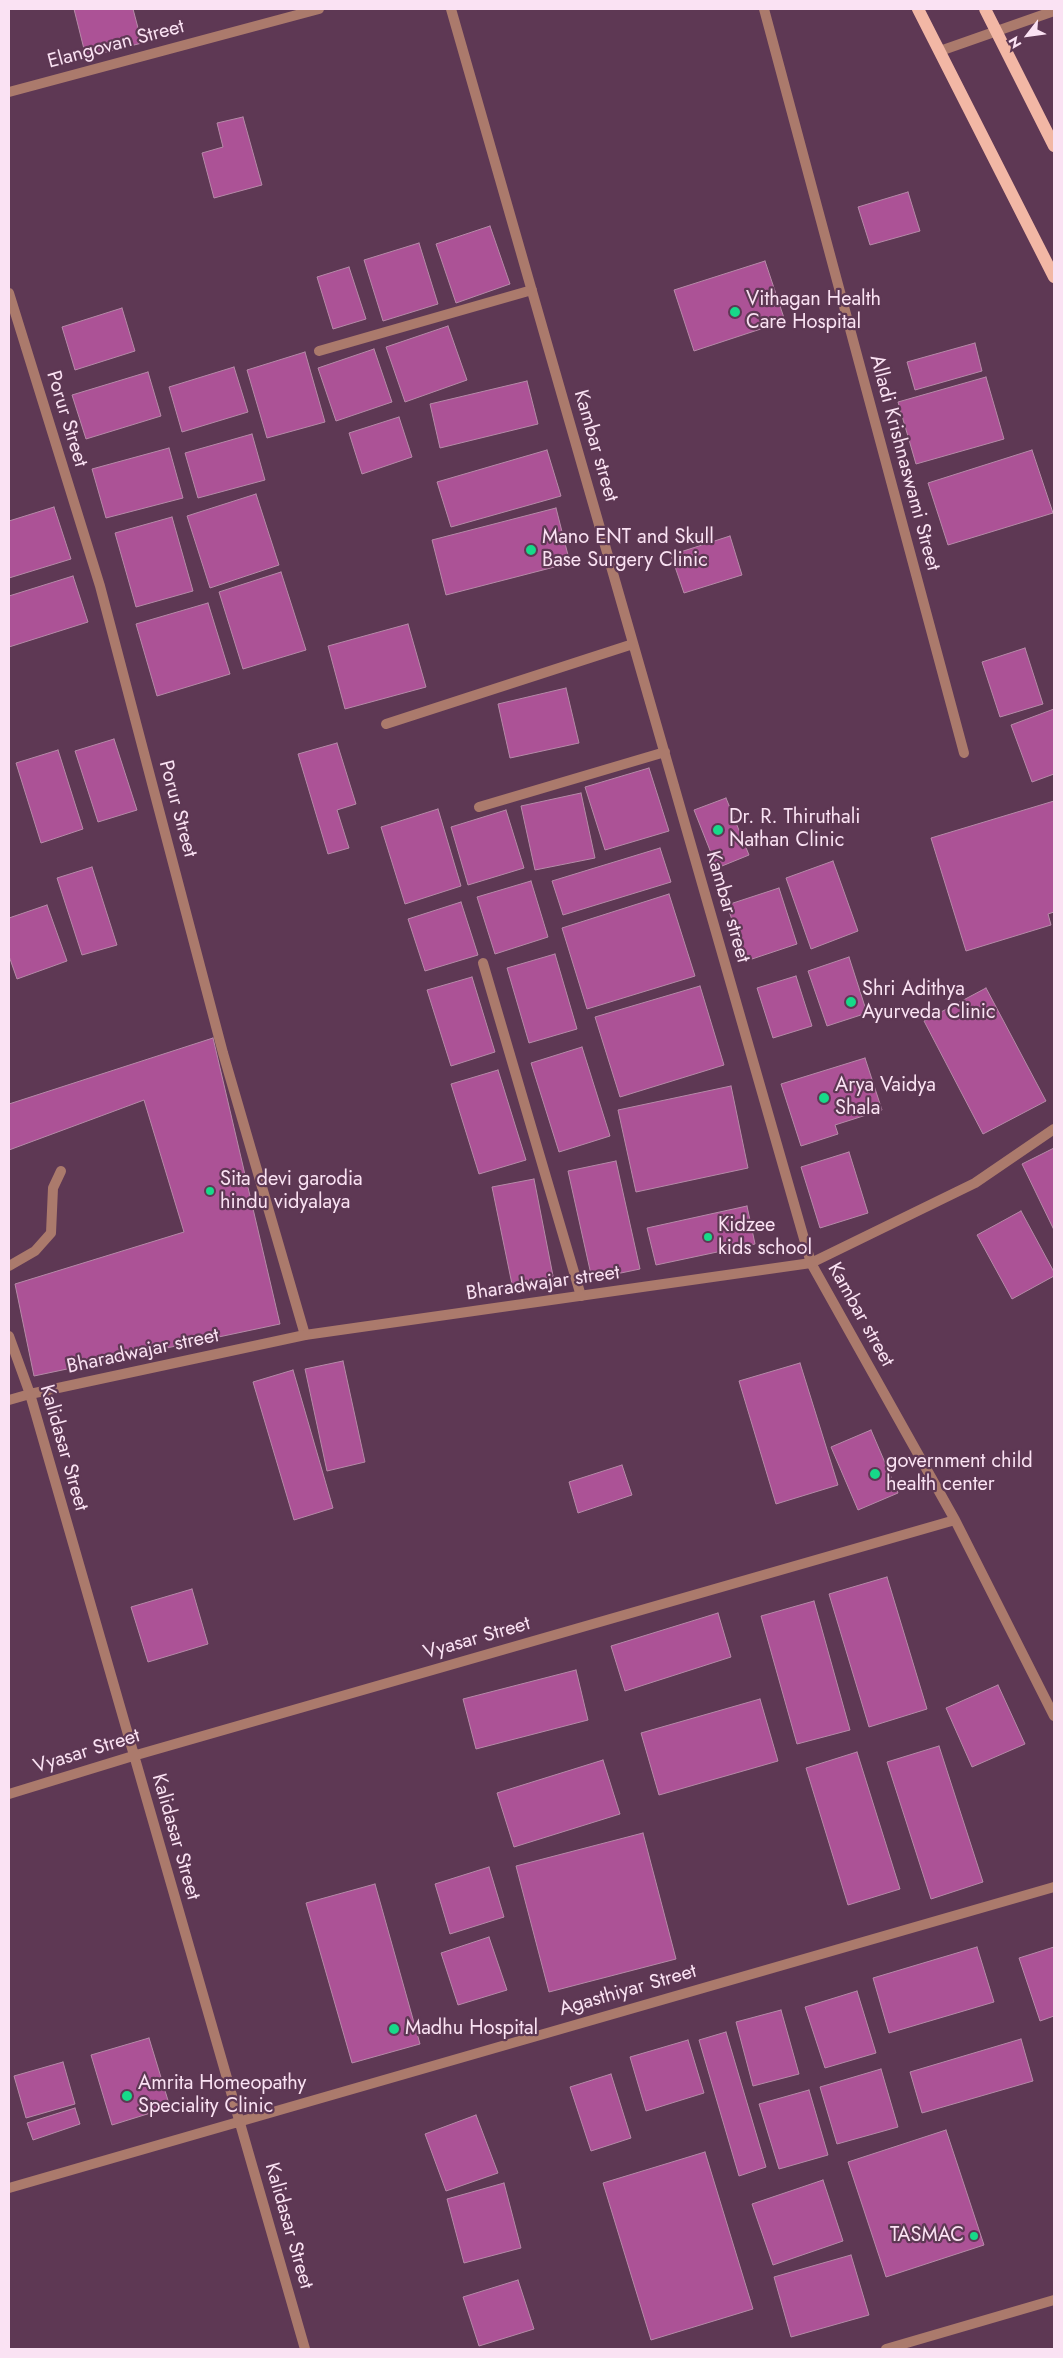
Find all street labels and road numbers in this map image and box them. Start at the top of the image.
street label: Elangovan Street [45,15,187,75]
street label: Alladi Krishnaswami Street [864,353,944,573]
street label: Porur Street [40,368,92,470]
street label: Kambar street [568,387,622,505]
street label: Porur Street [153,758,201,860]
street label: Kambar street [700,848,754,966]
street label: Kambar street [822,1259,898,1371]
street label: Bharadwajar street [465,1261,621,1307]
street label: Bharadwajar street [65,1324,221,1380]
street label: Kalidasar Street [34,1382,92,1514]
street label: Vyasar Street [421,1612,533,1666]
street label: Vyasar Street [31,1724,143,1780]
street label: Kalidasar Street [146,1771,204,1903]
street label: Agasthiyar Street [557,1960,699,2022]
street label: Kalidasar Street [259,2160,317,2292]

